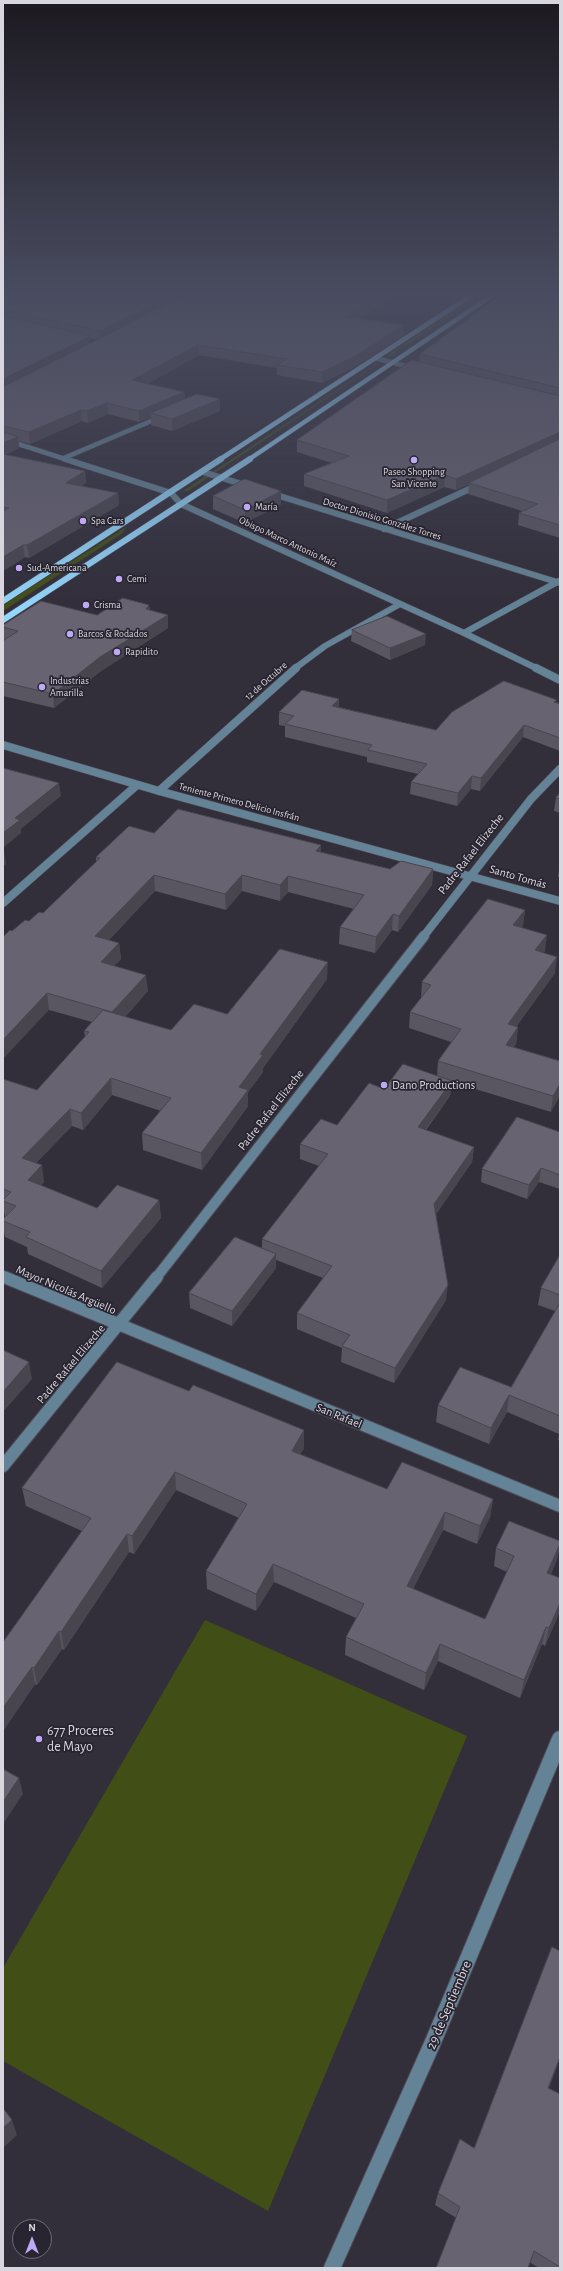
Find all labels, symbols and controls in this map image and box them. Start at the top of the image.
marker: Paseo Shopping San Vicente [409,455,419,465]
place label: Paseo Shopping San Vicente [383,466,445,490]
street label: Doctor Dionisio González Torres [321,495,443,543]
place label: María [255,501,278,513]
marker: María [242,502,252,512]
street label: Obispo Marco Antonio Maíz [237,514,339,570]
place label: Spa Cars [91,515,124,527]
marker: Spa Cars [78,516,88,526]
place label: Sud-Americana [27,562,87,574]
marker: Sud-Americana [14,563,24,573]
place label: Cemi [127,573,147,585]
marker: Cemi [114,574,124,584]
place label: Crisma [94,599,121,611]
marker: Crisma [81,600,91,610]
place label: Barcos & Rodados [78,628,147,640]
marker: Barcos & Rodados [65,629,75,639]
place label: Rapidito [125,646,158,658]
marker: Rapidito [112,647,122,657]
street label: 12 de Octubre [242,659,290,703]
place label: Industrias Amarilla [50,675,89,698]
marker: Industrias Amarilla [37,682,47,692]
street label: Teniente Primero Delicio Insfrán [177,780,301,824]
street label: Padre Rafael Elizeche [435,811,507,897]
street label: Santo Tomás [488,862,548,892]
street label: Padre Rafael Elizeche [235,1067,307,1153]
place label: Dano Productions [392,1078,475,1092]
marker: Dano Productions [379,1080,389,1090]
street label: Mayor Nicolás Argüello [14,1262,118,1318]
street label: Padre Rafael Elizeche [34,1322,108,1406]
street label: San Rafael [314,1400,364,1432]
place label: 677 Proceres de Mayo [47,1723,114,1756]
marker: 677 Proceres de Mayo [34,1734,44,1744]
street label: 29 de Septiembre [423,1958,475,2052]
north arrow [12,2219,52,2259]
text: N [28,2222,36,2233]

